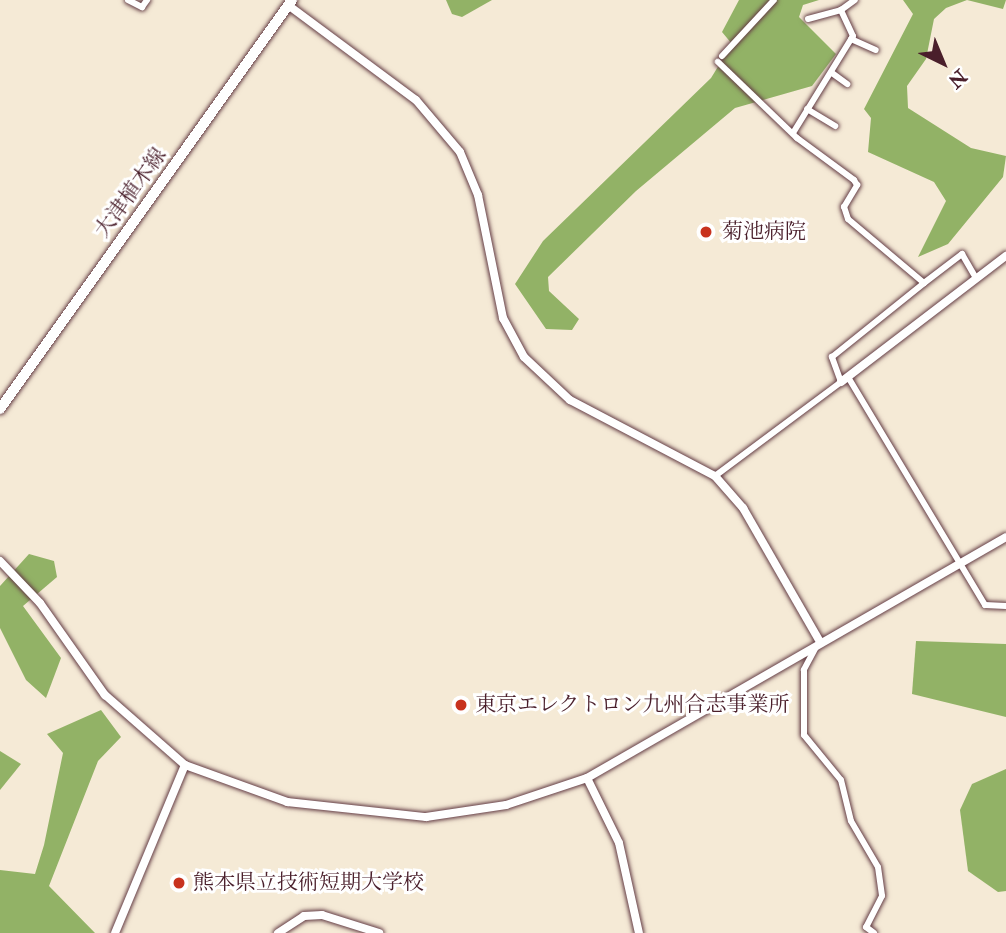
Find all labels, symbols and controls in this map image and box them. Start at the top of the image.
north arrow [908,28,978,98]
text: N [943,64,972,93]
street label: 大津植木線 [90,143,172,243]
place label: 菊池病院 [722,219,806,245]
marker: 菊池病院 [696,222,716,242]
place label: 東京エレクトロン九州合志事業所 [475,692,790,718]
marker: 東京エレクトロン九州合志事業所 [453,697,469,713]
place label: 熊本県立技術短期大学校 [193,870,424,896]
marker: 熊本県立技術短期大学校 [171,875,187,891]

